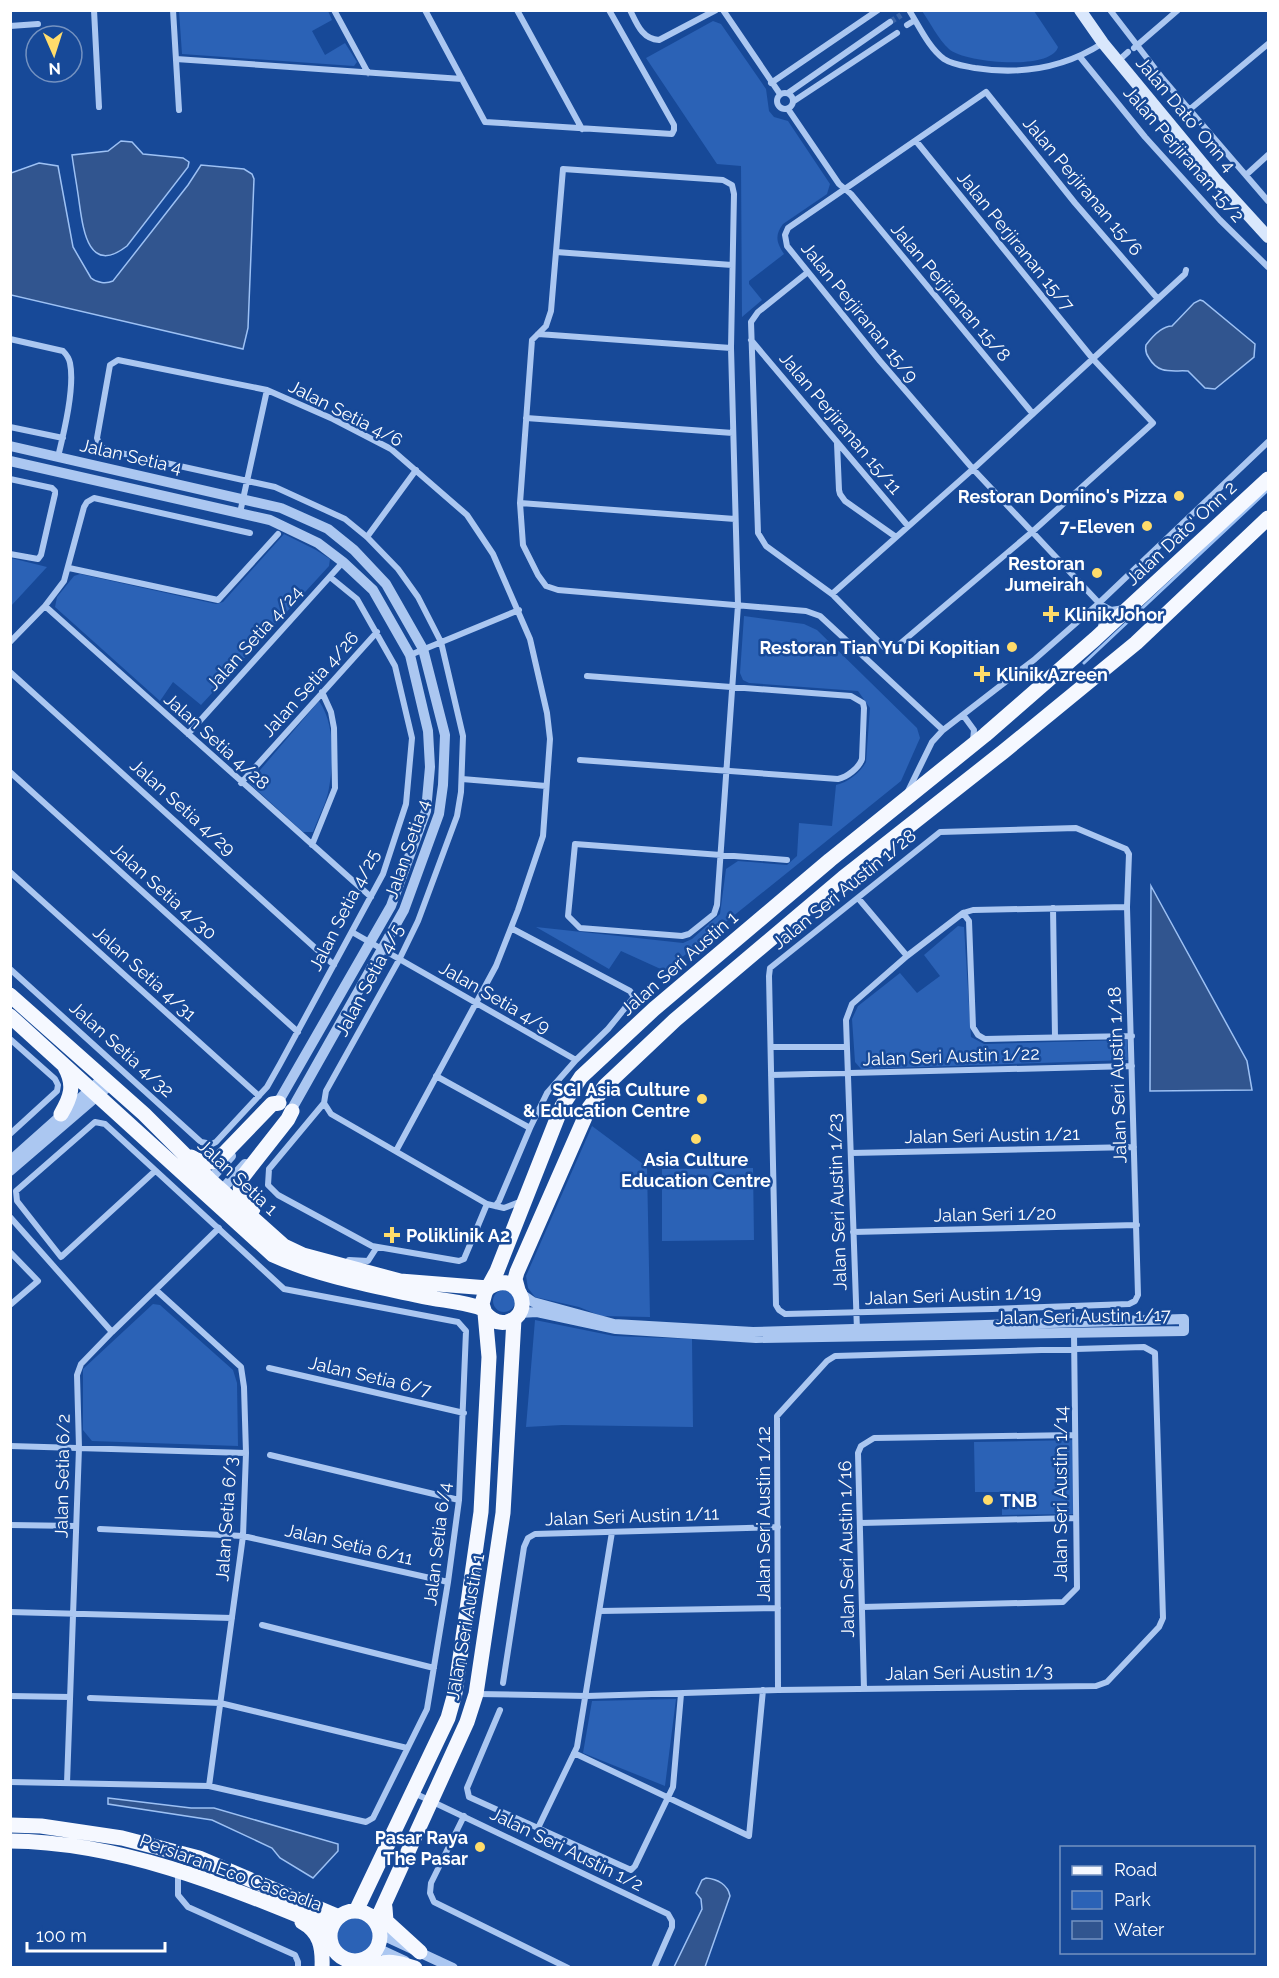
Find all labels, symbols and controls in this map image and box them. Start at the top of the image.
north arrow [24,24,84,84]
street label: Jalan Dato' Onn 4 [1132,52,1240,176]
text: N [48,59,61,78]
street label: Jalan Perjiranan 15/2 [1119,82,1249,226]
street label: Jalan Perjiranan 15/6 [1019,112,1147,260]
street label: Jalan Perjiranan 15/7 [953,167,1079,315]
street label: Jalan Perjiranan 15/8 [887,218,1015,366]
street label: Jalan Perjiranan 15/9 [797,238,923,386]
street label: Jalan Perjiranan 15/11 [775,348,907,498]
street label: Jalan Setia 4/6 [286,375,407,451]
street label: Jalan Setia 4 [78,434,184,478]
street label: Jalan Dato' Onn 2 [1122,477,1240,589]
place label: Restoran Domino's Pizza [958,486,1167,507]
marker: Restoran Domino's Pizza [1172,489,1186,503]
place label: 7-Eleven [1059,516,1135,537]
marker: 7-Eleven [1140,519,1154,533]
place label: Restoran Jumeirah [1005,553,1085,595]
marker: Restoran Jumeirah [1090,566,1104,580]
street label: Jalan Setia 4/24 [202,581,307,695]
place label: Klinik Johor [1064,604,1164,625]
marker: Klinik Johor [1042,605,1060,623]
street label: Jalan Setia 4/26 [257,627,363,741]
place label: Restoran Tian Yu Di Kopitian [759,637,1000,658]
marker: Restoran Tian Yu Di Kopitian [1005,640,1019,654]
place label: Klinik Azreen [996,664,1108,685]
marker: Klinik Azreen [973,665,991,683]
street label: Jalan Setia 4/28 [160,688,274,794]
street label: Jalan Setia 4/29 [126,754,240,860]
street label: Jalan Setia 4 [380,796,434,901]
street label: Jalan Seri Austin 1/28 [768,825,920,953]
street label: Jalan Setia 4/30 [107,838,221,944]
street label: Jalan Setia 4/25 [304,846,384,974]
street label: Jalan Seri Austin 1 [616,906,742,1019]
street label: Jalan Setia 4/5 [331,920,407,1040]
street label: Jalan Setia 4/31 [89,921,201,1025]
street label: Jalan Setia 4/9 [436,957,554,1037]
street label: Jalan Seri Austin 1/18 [1103,986,1131,1164]
street label: Jalan Setia 4/32 [66,997,178,1101]
street label: Jalan Seri Austin 1/22 [862,1042,1040,1070]
place label: SGI Asia Culture & Education Centre [523,1079,690,1121]
marker: SGI Asia Culture & Education Centre [695,1092,709,1106]
street label: Jalan Seri Austin 1/23 [823,1113,851,1291]
street label: Jalan Seri Austin 1/21 [904,1123,1080,1147]
marker: Asia Culture Education Centre [689,1132,703,1146]
street label: Jalan Setia 1 [194,1135,283,1220]
place label: Asia Culture Education Centre [621,1149,771,1191]
street label: Jalan Seri 1/20 [933,1202,1057,1226]
place label: Poliklinik A2 [406,1225,510,1246]
marker: Poliklinik A2 [383,1226,401,1244]
street label: Jalan Seri Austin 1/19 [864,1281,1042,1309]
street label: Jalan Seri Austin 1/17 [995,1304,1171,1328]
street label: Jalan Setia 6/7 [307,1352,434,1400]
street label: Jalan Seri Austin 1/14 [1050,1406,1071,1582]
street label: Jalan Setia 6/2 [50,1414,74,1538]
street label: Jalan Seri Austin 1/12 [753,1426,774,1602]
street label: Jalan Setia 6/3 [211,1456,241,1582]
street label: Jalan Seri Austin 1/16 [834,1460,858,1638]
street label: Jalan Setia 6/4 [419,1481,455,1607]
place label: TNB [1000,1490,1037,1511]
marker: TNB [981,1493,995,1507]
street label: Jalan Seri Austin 1/11 [545,1502,720,1530]
street label: Jalan Setia 6/11 [283,1519,415,1569]
street label: Jalan Seri Austin 1 [442,1552,488,1702]
street label: Jalan Seri Austin 1/3 [885,1660,1053,1684]
street label: Jalan Seri Austin 1/2 [487,1803,647,1895]
place label: Pasar Raya The Pasar [375,1827,468,1869]
street label: Persiaran Eco Cascadia [137,1829,325,1915]
marker: Pasar Raya The Pasar [473,1840,487,1854]
legend [1060,1846,1255,1954]
text: Road [1114,1859,1157,1880]
text: Park [1114,1889,1151,1910]
scale bar [27,1915,165,1953]
text: Water [1114,1919,1165,1940]
text: 100 m [36,1925,87,1946]

